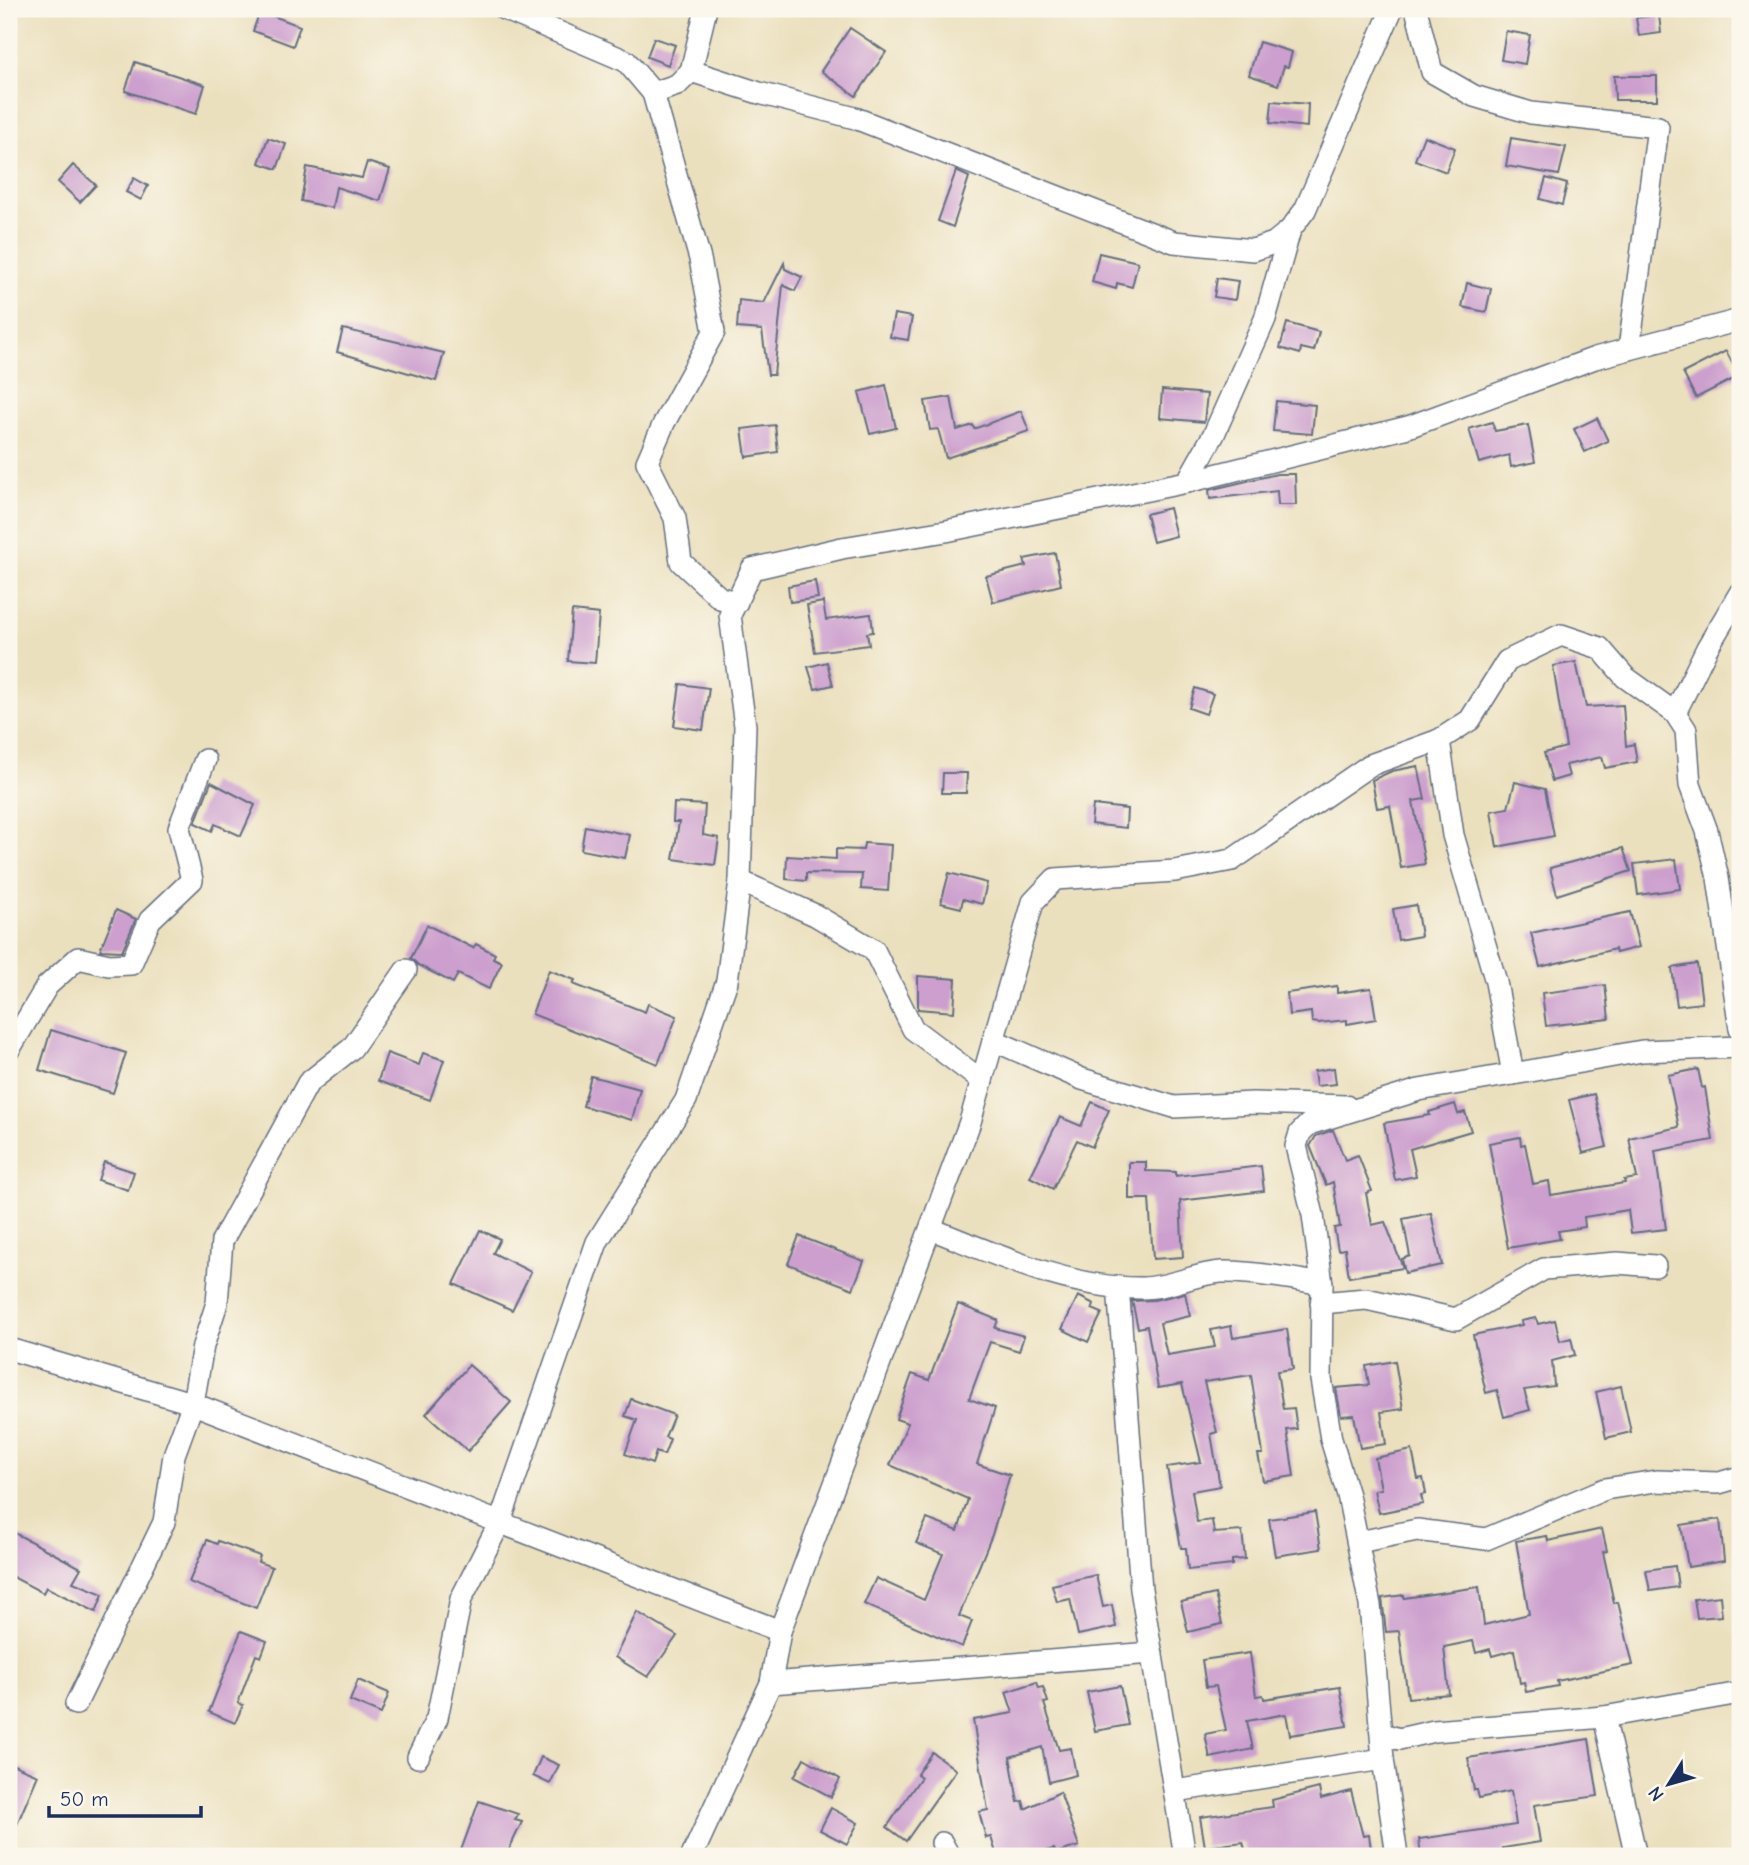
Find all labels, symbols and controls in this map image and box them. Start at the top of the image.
north arrow [1634,1750,1704,1820]
scale bar [49,1774,201,1818]
text: N [1644,1782,1669,1805]
text: 50 m [60,1787,109,1811]

